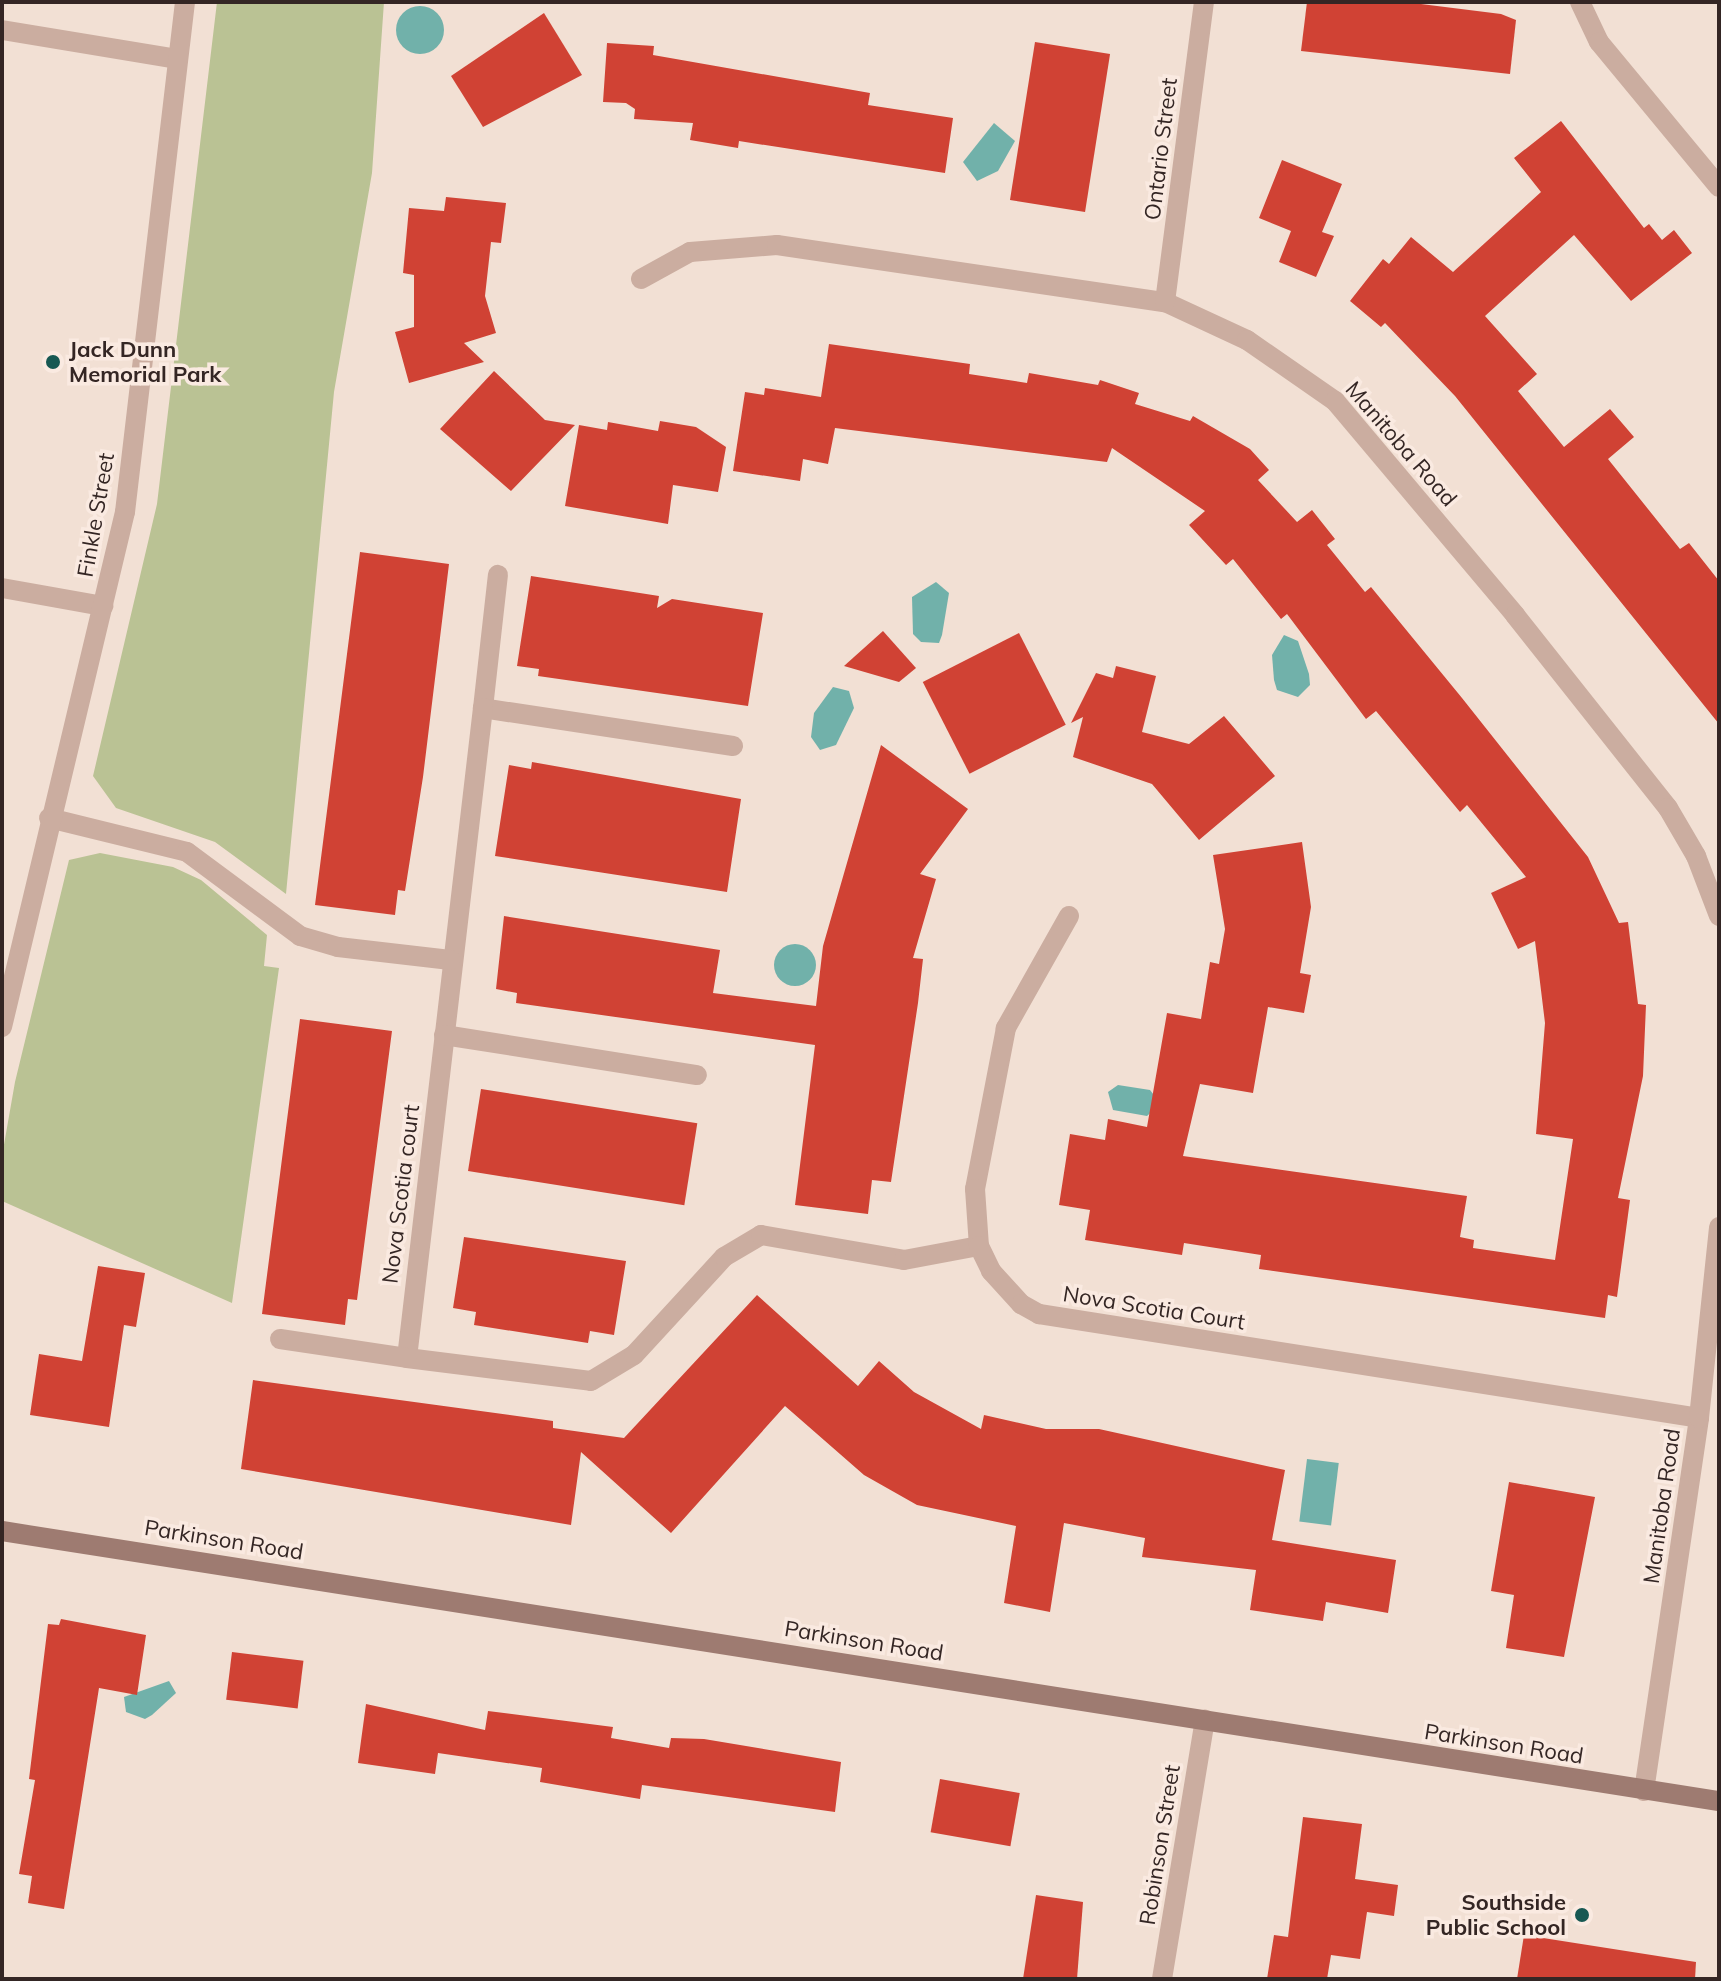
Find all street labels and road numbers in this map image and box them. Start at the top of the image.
street label: Ontario Street [1139,76,1183,222]
street label: Manitoba Road [1340,376,1462,512]
street label: Finkle Street [72,451,120,579]
street label: Nova Scotia court [377,1103,425,1285]
street label: Nova Scotia Court [1061,1281,1247,1335]
street label: Manitoba Road [1638,1427,1686,1585]
street label: Parkinson Road [143,1514,305,1566]
street label: Parkinson Road [783,1615,945,1667]
street label: Parkinson Road [1423,1718,1585,1770]
street label: Robinson Street [1134,1763,1186,1927]

